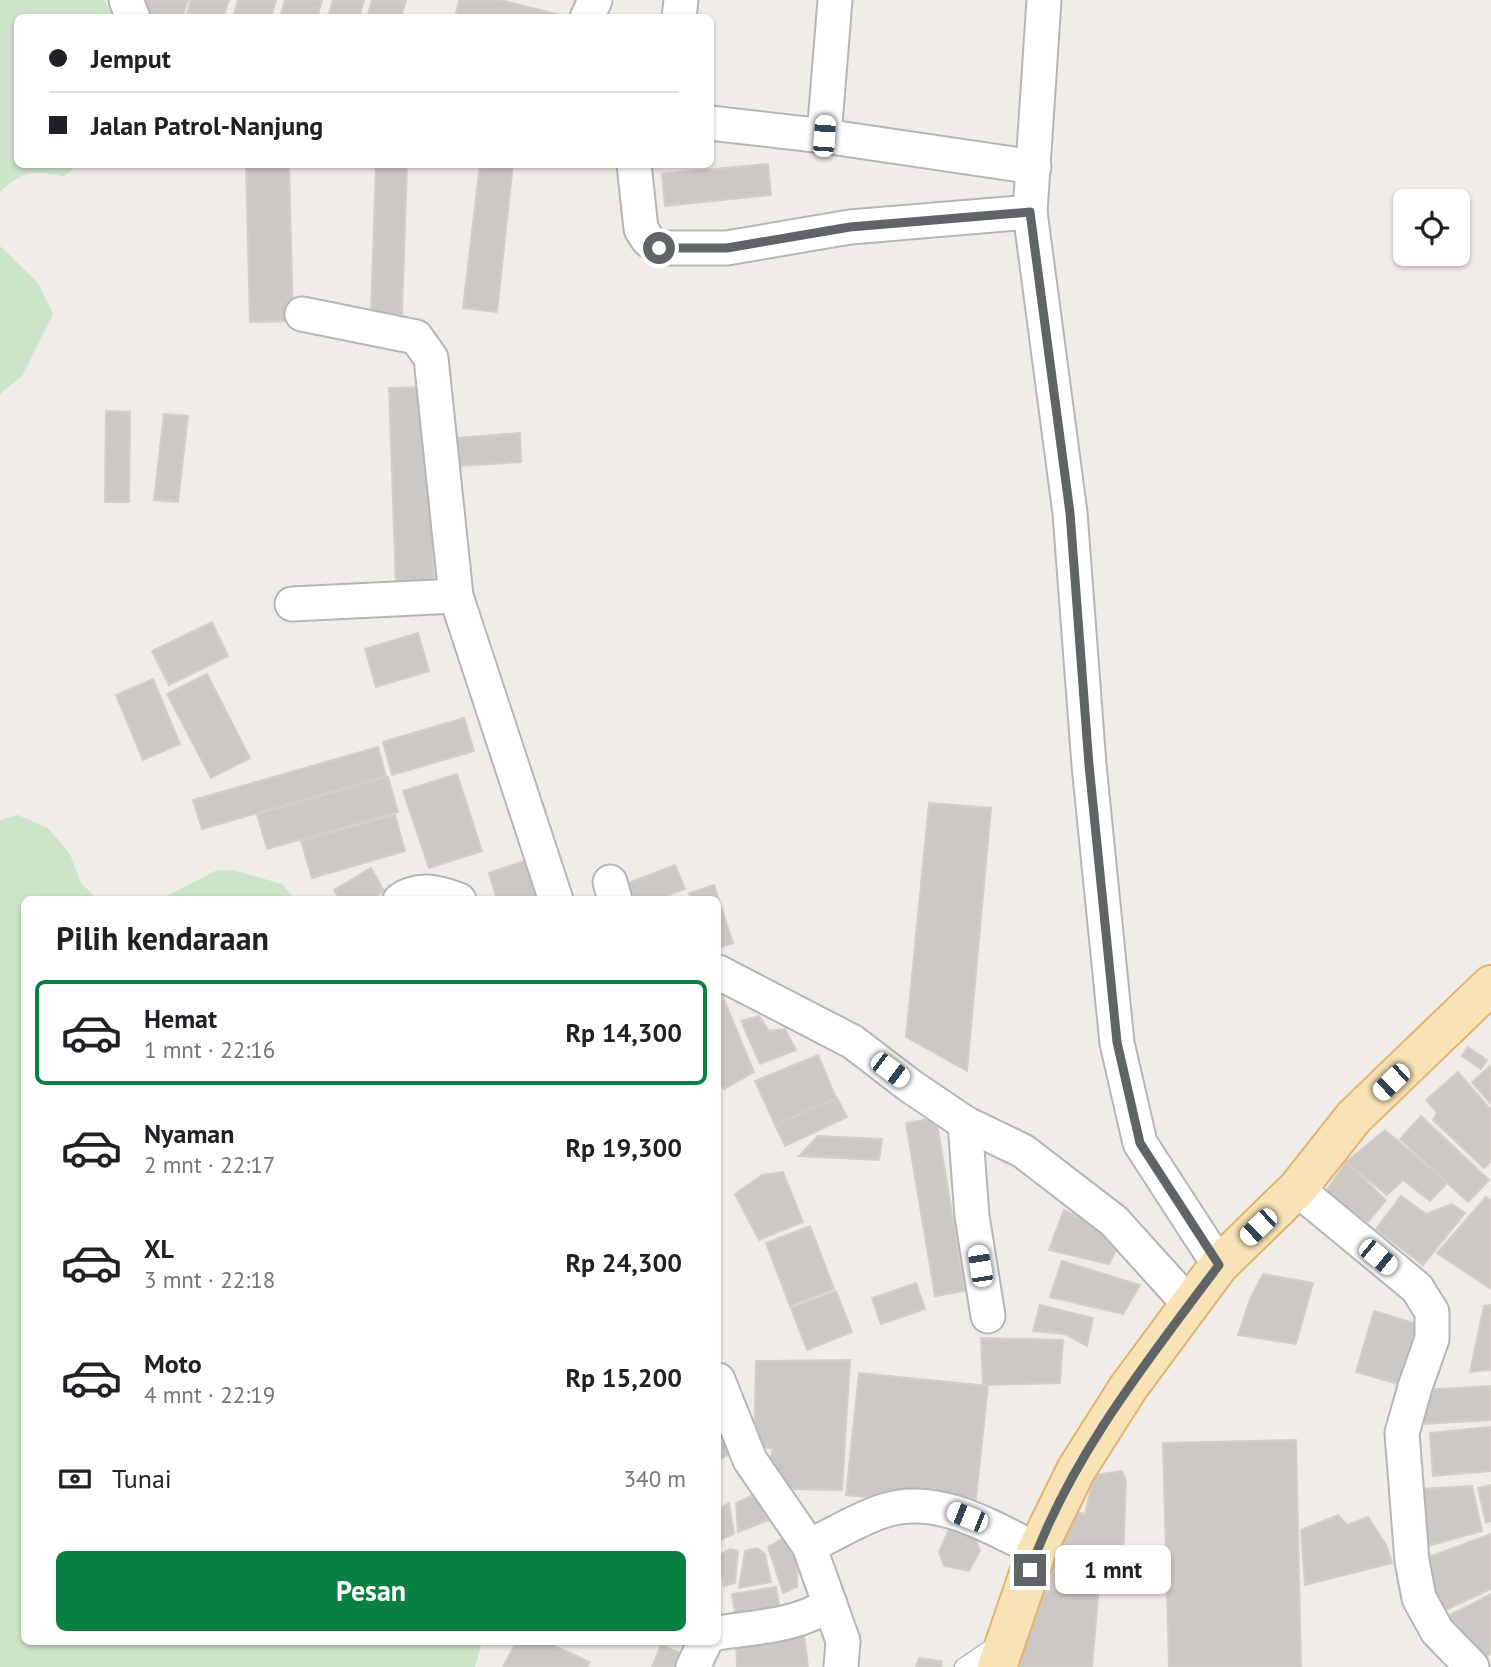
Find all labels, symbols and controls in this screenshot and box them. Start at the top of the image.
text: Jemput [91,42,171,75]
text: Jalan Patrol-Nanjung [91,109,323,142]
car [813,114,836,158]
map controls [1393,189,1470,266]
button: locate [1393,189,1470,266]
route start [643,232,675,264]
text: Pilih kendaraan [56,917,269,959]
icon: car [60,1001,123,1064]
text: Hemat [144,1002,217,1035]
text: Rp 14,300 [565,1016,682,1049]
text: 1 mnt · 22:16 [144,1035,275,1064]
car [867,1049,914,1091]
car [1369,1060,1414,1104]
icon: car [60,1116,123,1179]
text: Nyaman [144,1117,234,1150]
text: Rp 19,300 [565,1131,682,1164]
text: 2 mnt · 22:17 [144,1150,275,1179]
car [1236,1205,1281,1249]
icon: car [60,1231,123,1294]
text: XL [144,1232,174,1265]
car [1356,1236,1401,1278]
car [967,1244,994,1288]
text: Rp 24,300 [565,1246,682,1279]
text: 3 mnt · 22:18 [144,1265,275,1294]
icon: car [60,1346,123,1409]
text: Moto [144,1347,202,1380]
text: Rp 15,200 [565,1361,682,1394]
text: 4 mnt · 22:19 [144,1380,275,1409]
icon: cash [56,1460,94,1498]
text: Tunai [112,1462,172,1495]
text: 340 m [624,1464,686,1493]
car [944,1499,991,1535]
callout: 1 mnt [1054,1546,1170,1594]
button: Pesan [56,1551,686,1631]
route end [1014,1554,1046,1586]
text: 1 mnt [1084,1555,1142,1584]

